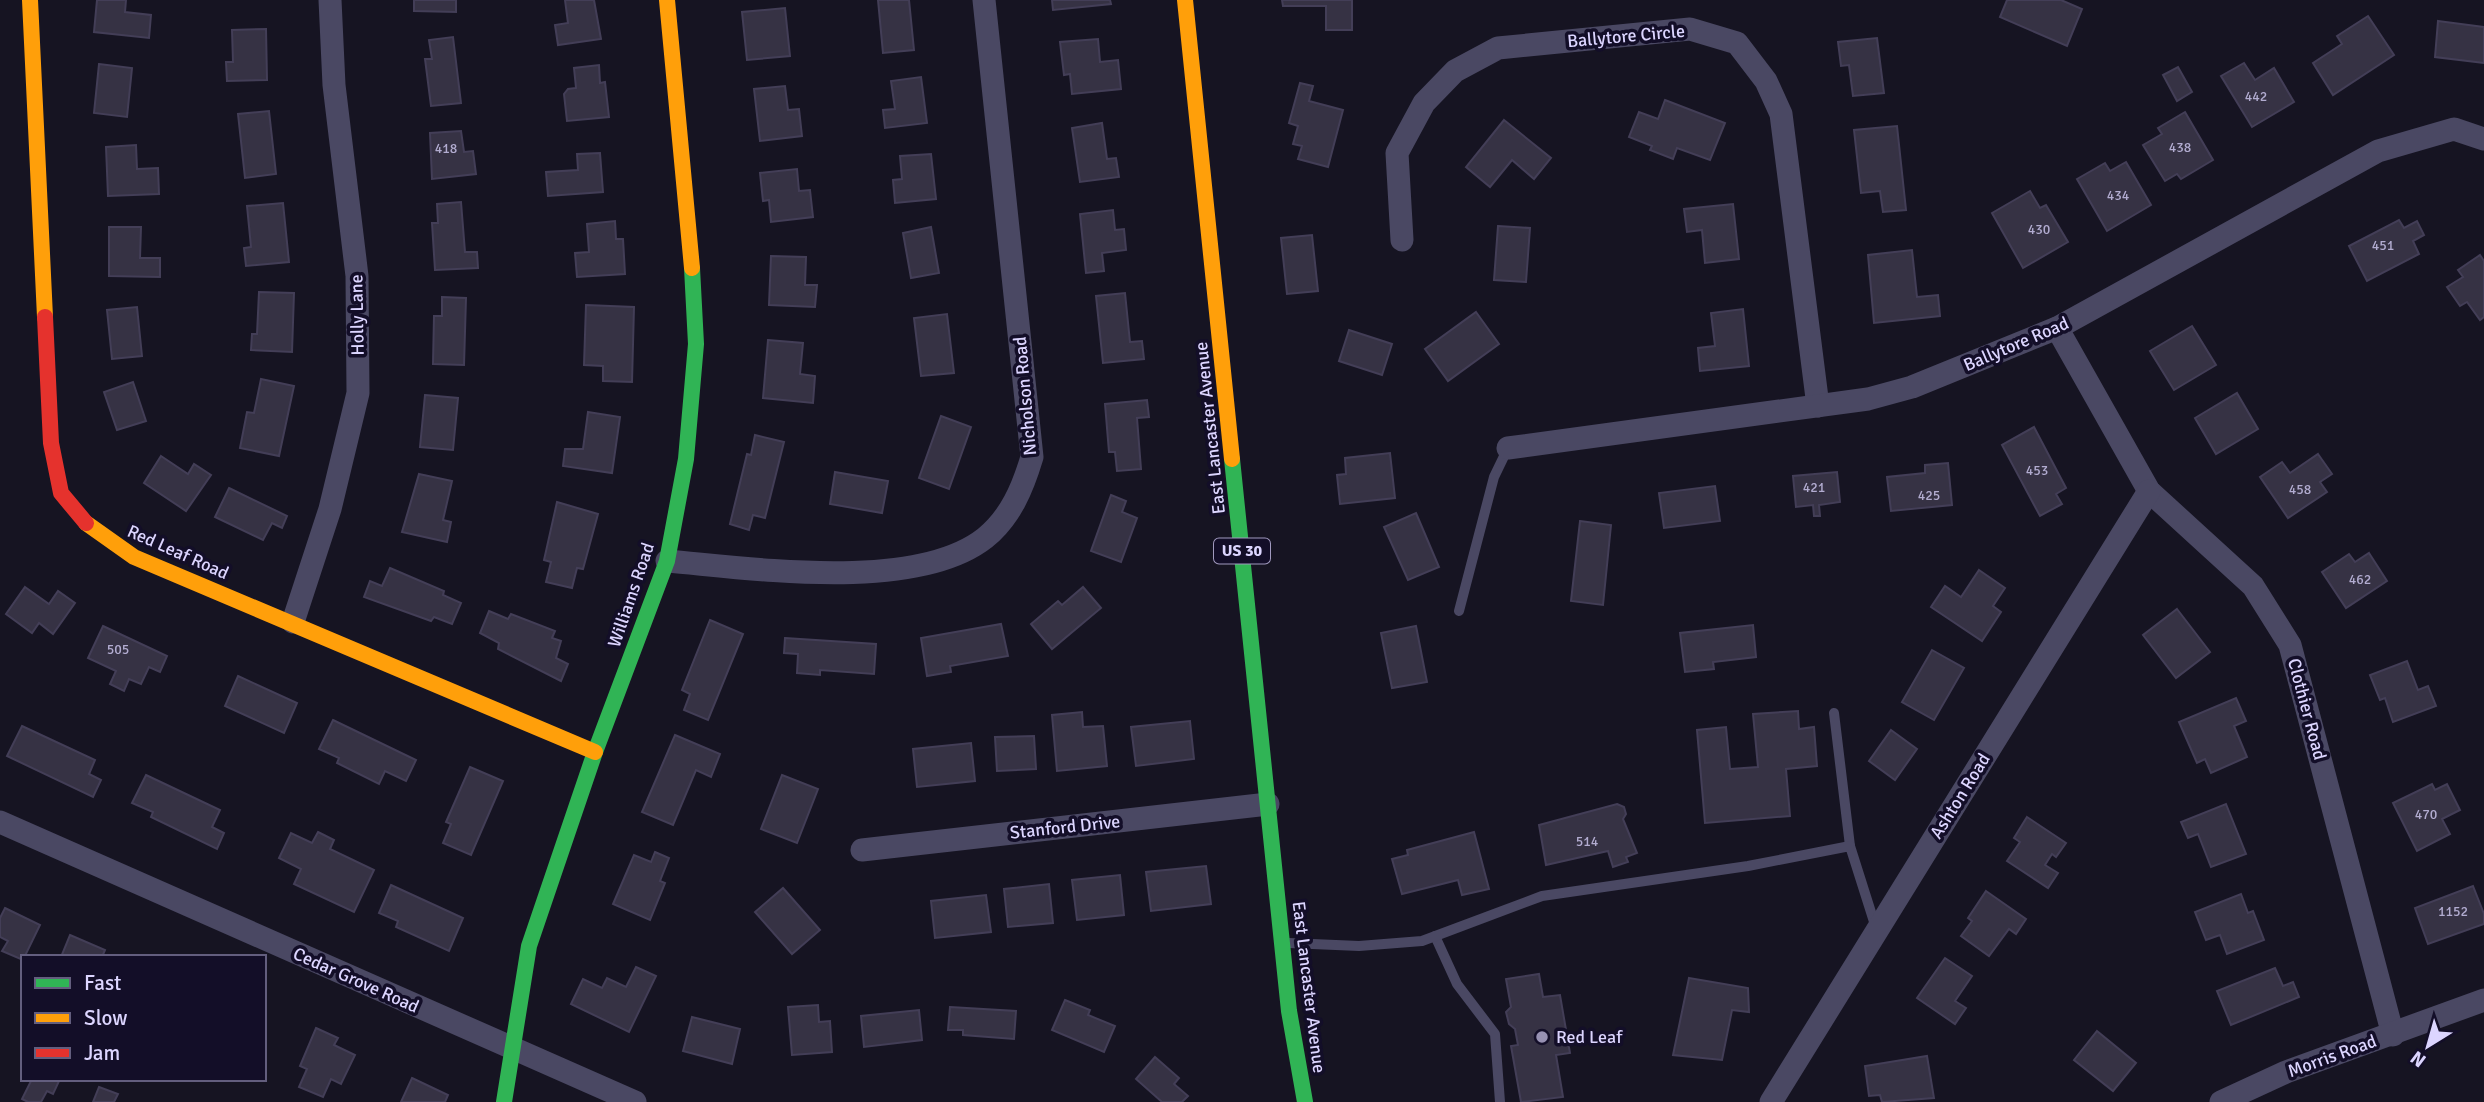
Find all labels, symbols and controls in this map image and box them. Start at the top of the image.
street label: Ballytore Circle [1566,20,1686,52]
house number: 442 [2245,88,2267,105]
house number: 438 [2169,139,2191,156]
house number: 418 [435,140,457,157]
house number: 434 [2107,187,2130,204]
house number: 430 [2028,221,2050,238]
house number: 451 [2372,237,2394,254]
street label: Holly Lane [345,274,369,356]
street label: Ballytore Road [1960,312,2072,376]
street label: Nicholson Road [1009,335,1041,457]
street label: East Lancaster Avenue [1190,341,1230,515]
house number: 453 [2026,462,2048,479]
house number: 421 [1803,479,1825,496]
house number: 458 [2289,481,2311,498]
house number: 425 [1918,487,1940,504]
street label: Red Leaf Road [124,520,232,584]
road number: US 30 [1214,538,1270,564]
street label: Williams Road [603,540,659,650]
house number: 462 [2349,571,2371,588]
house number: 505 [107,641,129,658]
street label: Clothier Road [2283,656,2331,762]
street label: Ashton Road [1925,749,1995,843]
house number: 470 [2415,806,2437,823]
street label: Stanford Drive [1009,810,1121,844]
house number: 514 [1576,833,1599,850]
street label: East Lancaster Avenue [1288,900,1330,1074]
house number: 1152 [2438,903,2468,920]
street label: Cedar Grove Road [290,942,422,1018]
legend [21,955,266,1081]
text: Fast [84,970,121,996]
text: Slow [84,1005,128,1031]
north arrow [2393,1011,2463,1081]
place label: Red Leaf [1556,1026,1623,1048]
marker: Red Leaf [1534,1029,1550,1045]
street label: Morris Road [2285,1030,2379,1082]
text: Jam [84,1040,120,1066]
text: N [2406,1045,2431,1072]

